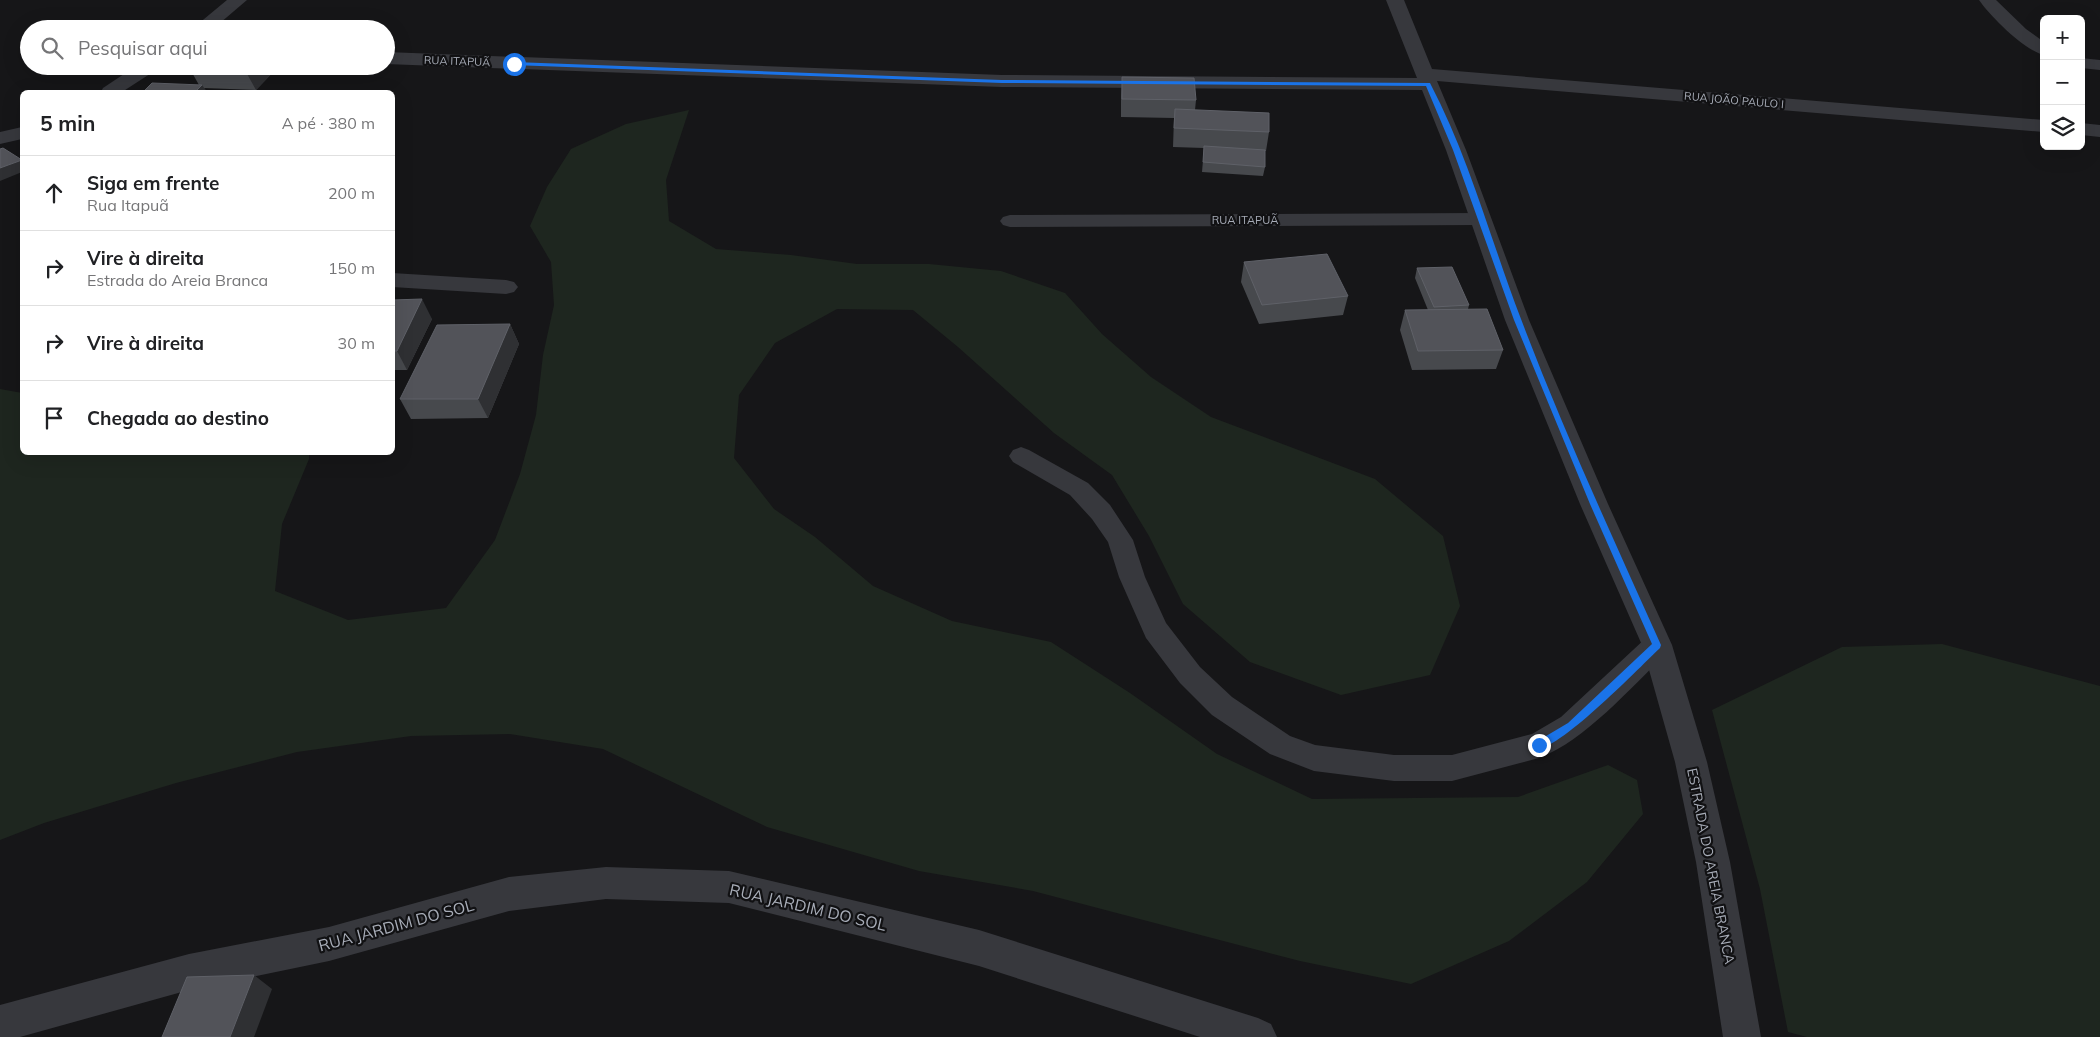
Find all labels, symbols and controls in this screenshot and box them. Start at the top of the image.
map controls [2040,15,2085,150]
button: + [2040,15,2085,60]
search box [20,20,395,75]
icon: search [38,34,66,62]
text: Pesquisar aqui [78,36,208,60]
street label: RUA ITAPUÃ [424,53,490,69]
route start [503,53,526,76]
button: − [2040,60,2085,105]
street label: RUA JOÃO PAULO I [1684,89,1784,111]
button: layers [2040,105,2085,150]
text: 5 min [40,110,95,136]
text: A pé · 380 m [282,113,375,133]
text: Siga em frente [87,171,219,195]
icon: ahead [40,179,68,207]
text: 200 m [328,183,375,203]
text: Rua Itapuã [87,195,169,215]
street label: RUA ITAPUÃ [1212,213,1278,227]
text: Vire à direita [87,246,204,270]
icon: right [40,254,68,282]
text: 150 m [328,258,375,278]
text: Estrada do Areia Branca [87,270,268,290]
icon: right [40,329,68,357]
text: Vire à direita [87,331,204,355]
text: 30 m [338,333,375,353]
icon: arrive [40,404,68,432]
text: Chegada ao destino [87,406,269,430]
route end [1528,734,1551,757]
street label: ESTRADA DO AREIA BRANCA [1683,766,1739,966]
street label: RUA JARDIM DO SOL [728,879,889,935]
street label: RUA JARDIM DO SOL [316,895,476,955]

